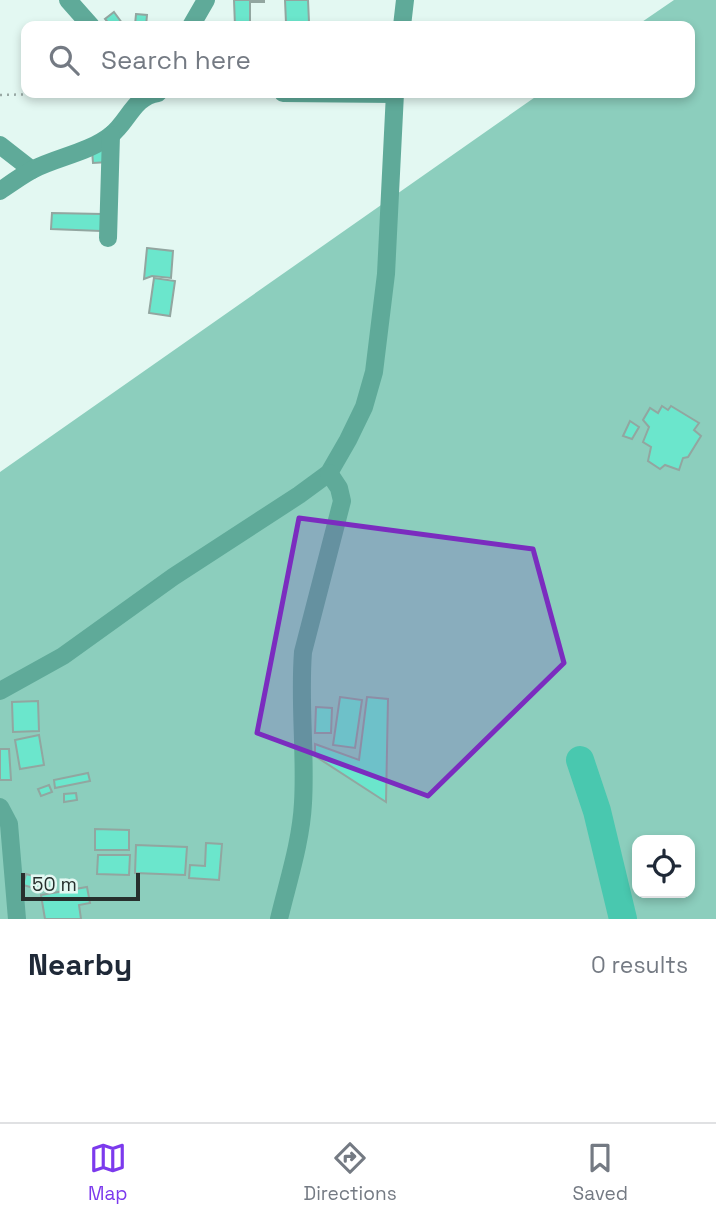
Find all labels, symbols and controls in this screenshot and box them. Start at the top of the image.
search box [21,21,695,98]
icon: search [45,41,83,79]
text: Search here [101,43,251,77]
map controls [632,835,695,898]
button: locate [632,835,695,898]
scale bar [21,870,140,902]
text: 50 m [32,872,77,897]
text: Nearby [28,945,132,984]
text: 0 results [591,950,688,980]
tab: Map [88,1139,128,1206]
tab: Directions [304,1139,397,1206]
tab: Saved [573,1139,628,1206]

